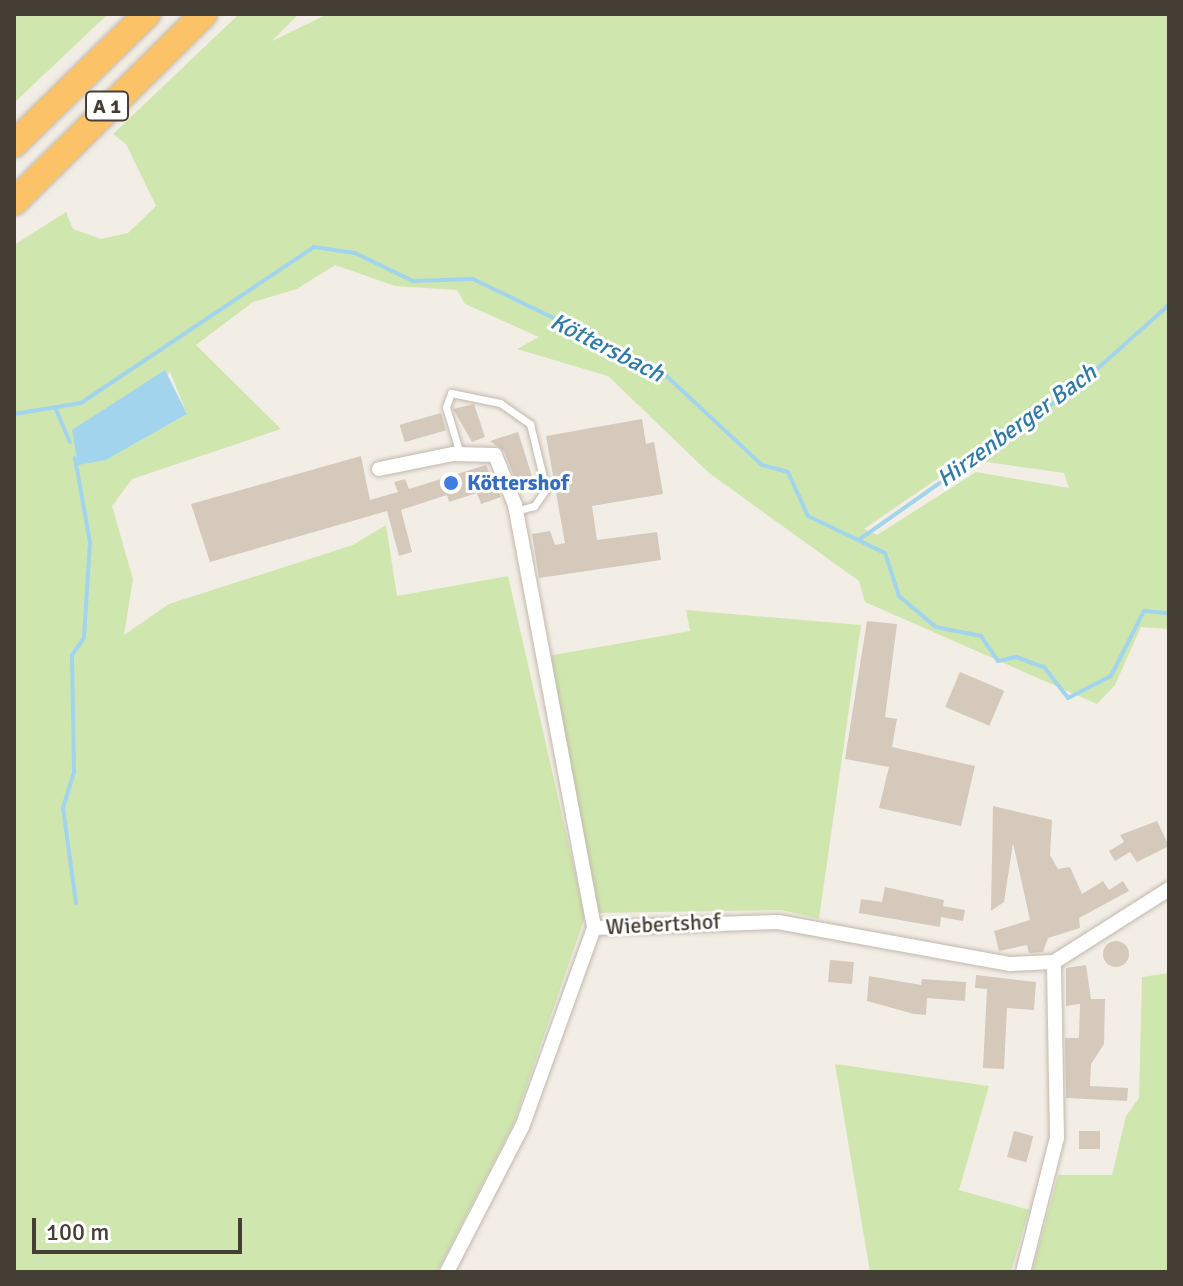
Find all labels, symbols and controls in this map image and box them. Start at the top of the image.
road number: A 1 [85,90,129,122]
water label: Köttersbach [546,307,668,389]
water label: Hirzenberger Bach [932,358,1102,494]
place label: Köttershof [467,470,569,496]
marker: Köttershof [442,474,460,492]
street label: Wiebertshof [605,908,721,940]
scale bar [36,1202,246,1252]
text: 100 m [46,1217,109,1247]

